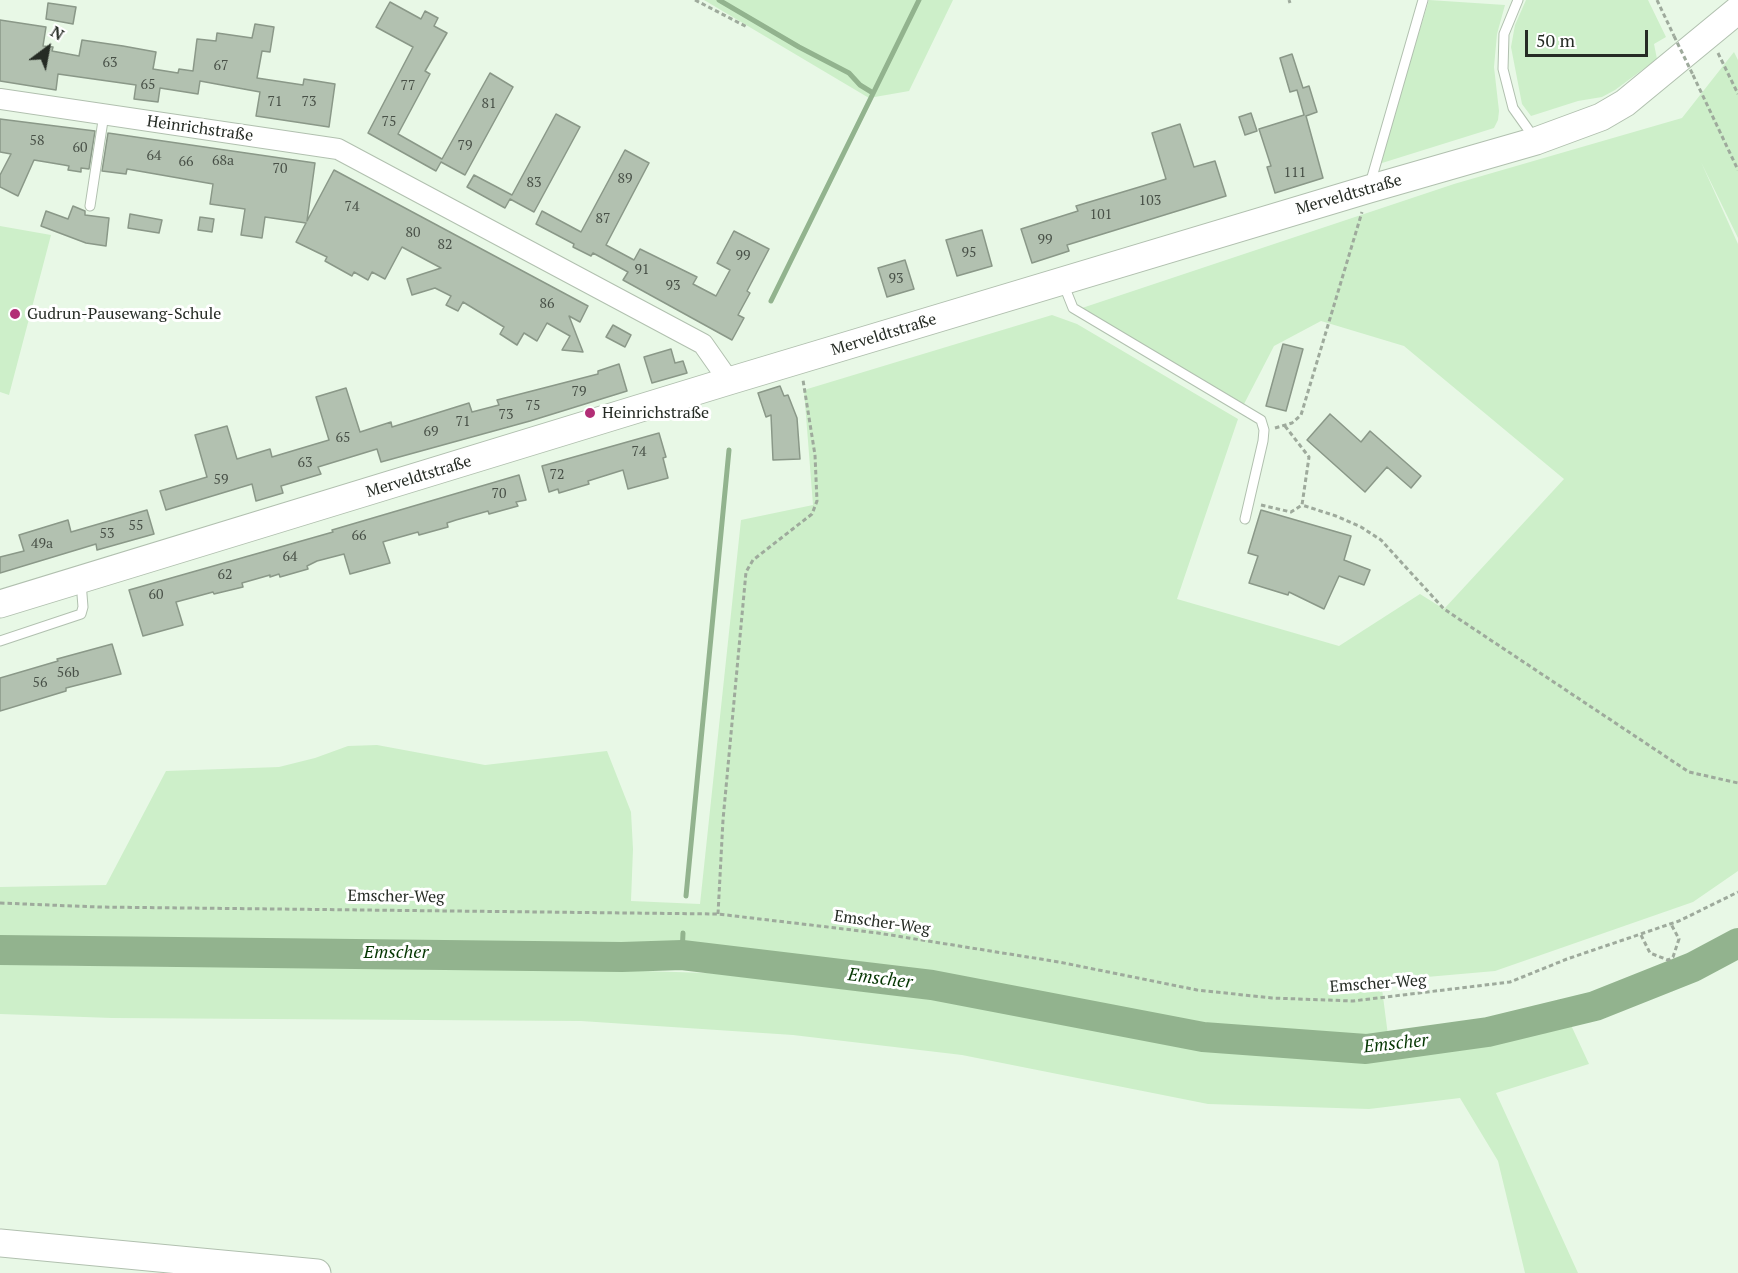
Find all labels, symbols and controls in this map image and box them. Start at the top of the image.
north arrow [18,18,78,78]
scale bar [1528,18,1651,56]
text: N [47,20,69,45]
text: 50 m [1536,28,1575,52]
house number: 63 [103,55,117,71]
house number: 67 [214,58,228,74]
house number: 65 [141,77,155,93]
house number: 77 [401,78,415,94]
house number: 71 [268,94,282,110]
house number: 73 [302,94,316,110]
house number: 81 [482,96,496,112]
street label: Heinrichstraße [146,112,254,146]
house number: 75 [382,114,396,130]
house number: 58 [30,133,44,149]
house number: 79 [458,138,472,154]
house number: 60 [73,140,87,156]
house number: 64 [147,148,161,164]
house number: 68a [212,153,234,169]
house number: 66 [179,154,193,170]
house number: 70 [273,161,287,177]
house number: 111 [1284,165,1306,181]
house number: 89 [618,171,632,187]
street label: Merveldtstraße [1294,171,1404,219]
house number: 83 [527,175,541,191]
house number: 103 [1139,193,1161,209]
house number: 74 [345,199,359,215]
house number: 101 [1090,207,1112,223]
house number: 87 [596,211,610,227]
house number: 80 [406,225,420,241]
house number: 99 [1038,232,1052,248]
house number: 82 [438,237,452,253]
house number: 95 [962,245,976,261]
house number: 99 [736,248,750,264]
house number: 91 [635,262,649,278]
house number: 93 [889,271,903,287]
house number: 93 [666,278,680,294]
house number: 86 [540,296,554,312]
place label: Gudrun-Pausewang-Schule [27,304,221,324]
marker: Gudrun-Pausewang-Schule [8,307,22,321]
street label: Merveldtstraße [829,310,939,360]
house number: 79 [572,384,586,400]
house number: 75 [526,398,540,414]
place label: Heinrichstraße [602,403,709,423]
marker: Heinrichstraße [583,406,597,420]
house number: 73 [499,407,513,423]
house number: 71 [456,414,470,430]
house number: 69 [424,424,438,440]
house number: 65 [336,430,350,446]
house number: 74 [632,444,646,460]
street label: Merveldtstraße [364,452,474,502]
house number: 63 [298,455,312,471]
house number: 72 [550,467,564,483]
house number: 59 [214,472,228,488]
house number: 70 [492,486,506,502]
house number: 55 [129,518,143,534]
house number: 53 [100,526,114,542]
house number: 66 [352,528,366,544]
house number: 49a [31,536,53,552]
house number: 64 [283,549,297,565]
house number: 62 [218,567,232,583]
house number: 60 [149,587,163,603]
house number: 56b [57,665,79,681]
house number: 56 [33,675,47,691]
street label: Emscher-Weg [347,887,445,907]
street label: Emscher-Weg [833,907,931,939]
water label: Emscher [364,942,428,964]
water label: Emscher [847,964,913,994]
street label: Emscher-Weg [1329,971,1427,997]
water label: Emscher [1363,1030,1429,1058]

